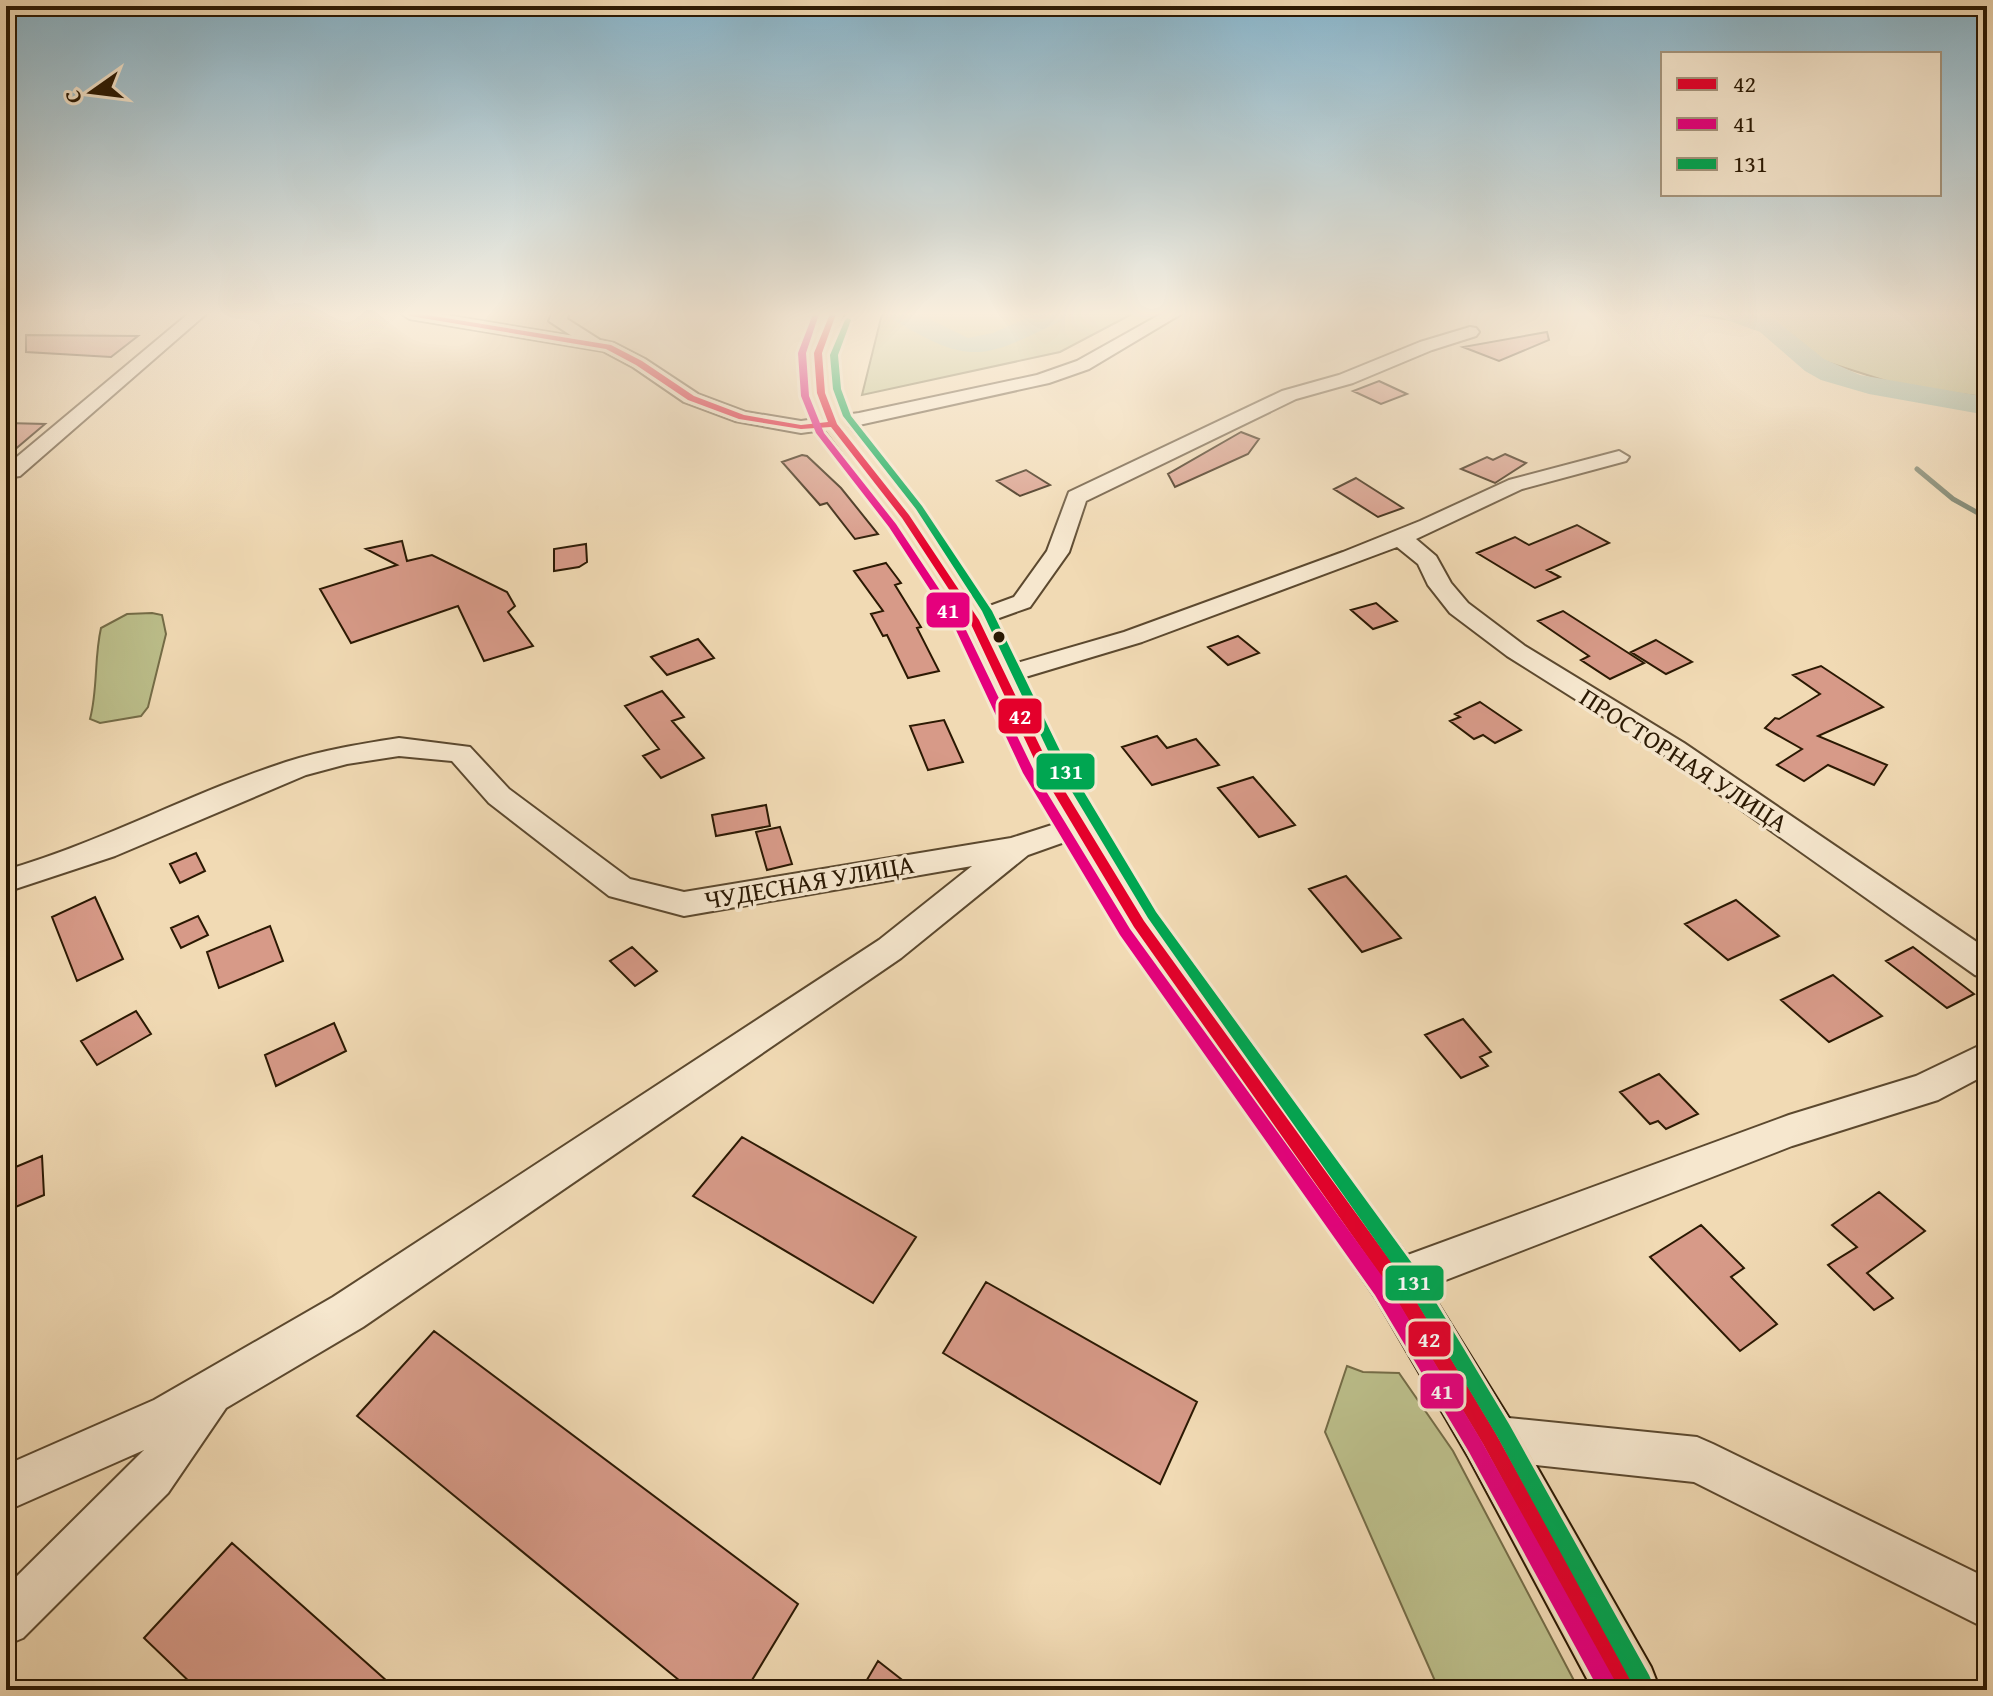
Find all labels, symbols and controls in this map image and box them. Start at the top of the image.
north arrow [52,52,132,132]
legend [1661,52,1941,196]
text: 42 [1733,66,1756,101]
text: С [56,87,90,107]
text: 41 [1733,106,1756,141]
text: 131 [1733,146,1768,181]
line badge: 41 [925,591,971,629]
text: 41 [937,594,959,626]
unlabelled marker [991,629,1007,645]
street label: ПРОСТОРНАЯ УЛИЦА [1572,677,1796,842]
line badge: 42 [997,697,1043,735]
text: 42 [1009,700,1031,732]
line badge: 131 [1035,752,1096,791]
text: 131 [1049,755,1083,787]
street label: ЧУДЕСНАЯ УЛИЦА [701,844,917,919]
line badge: 131 [1384,1264,1445,1302]
text: 131 [1397,1266,1431,1298]
line badge: 42 [1407,1320,1452,1358]
text: 42 [1418,1323,1440,1355]
line badge: 41 [1419,1372,1465,1410]
text: 41 [1431,1375,1453,1407]

